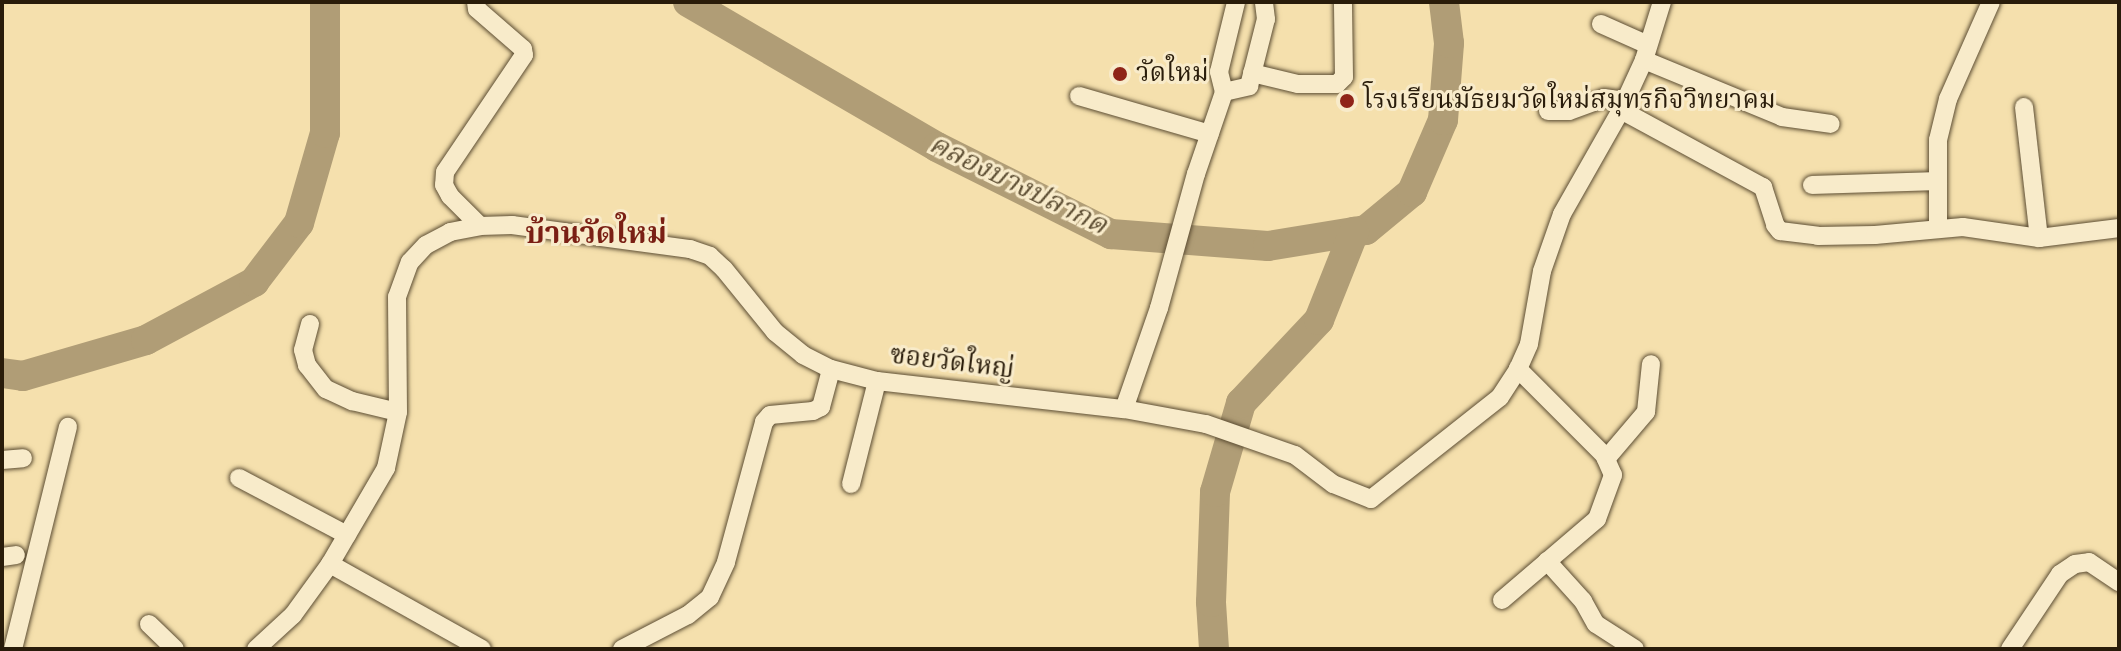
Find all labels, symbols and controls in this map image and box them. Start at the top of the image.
place label: วัดใหม่ [1136,58,1209,90]
marker: วัดใหม่ [1111,65,1129,83]
place label: โรงเรียนมัธยมวัดใหม่สมุทรกิจวิทยาคม [1363,85,1776,117]
marker: โรงเรียนมัธยมวัดใหม่สมุทรกิจวิทยาคม [1338,92,1356,110]
water label: คลองบางปลากด [924,128,1112,242]
district label: บ้านวัดใหม่ [525,216,667,252]
street label: ซอยวัดใหญ่ [888,340,1016,386]

